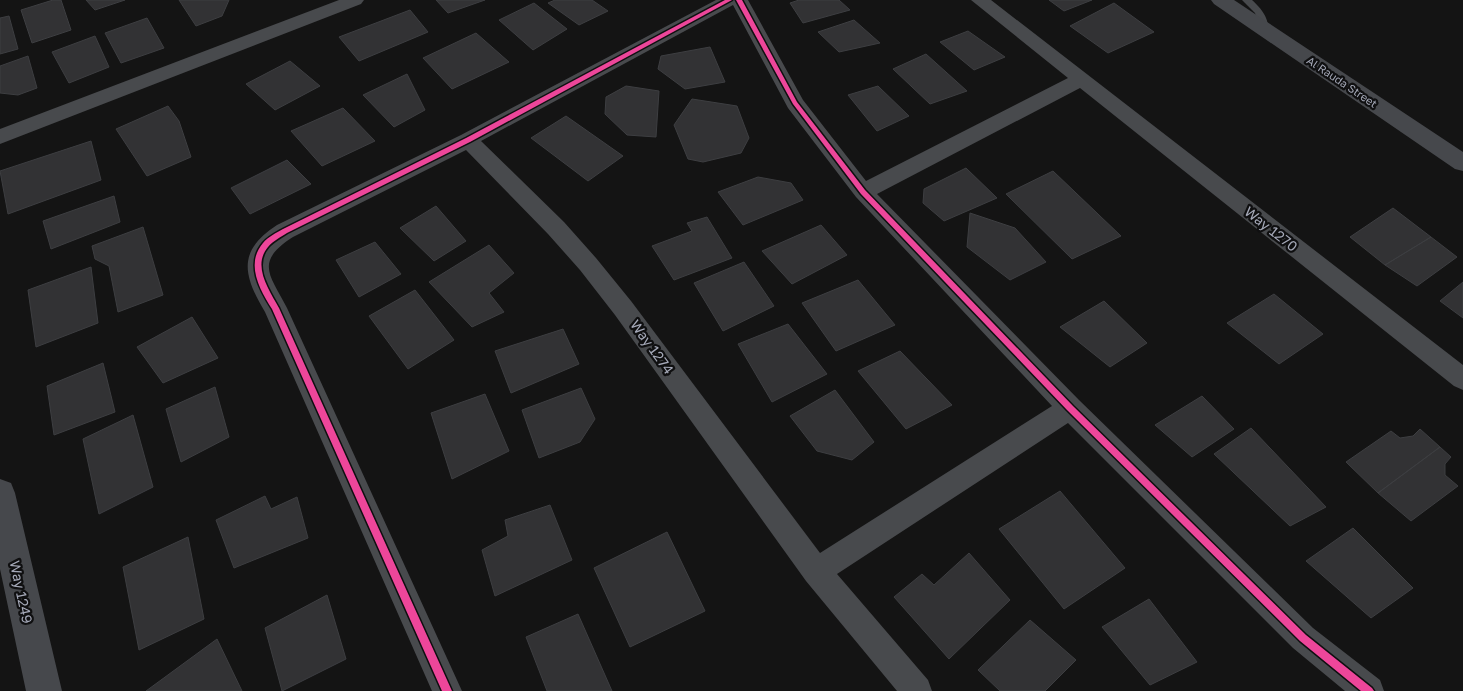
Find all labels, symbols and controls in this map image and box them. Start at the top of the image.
street label: Al Rauda Street [1305,53,1380,110]
street label: Way 1270 [1241,203,1301,255]
street label: Way 1274 [627,316,678,377]
street label: Way 1249 [7,559,36,625]

